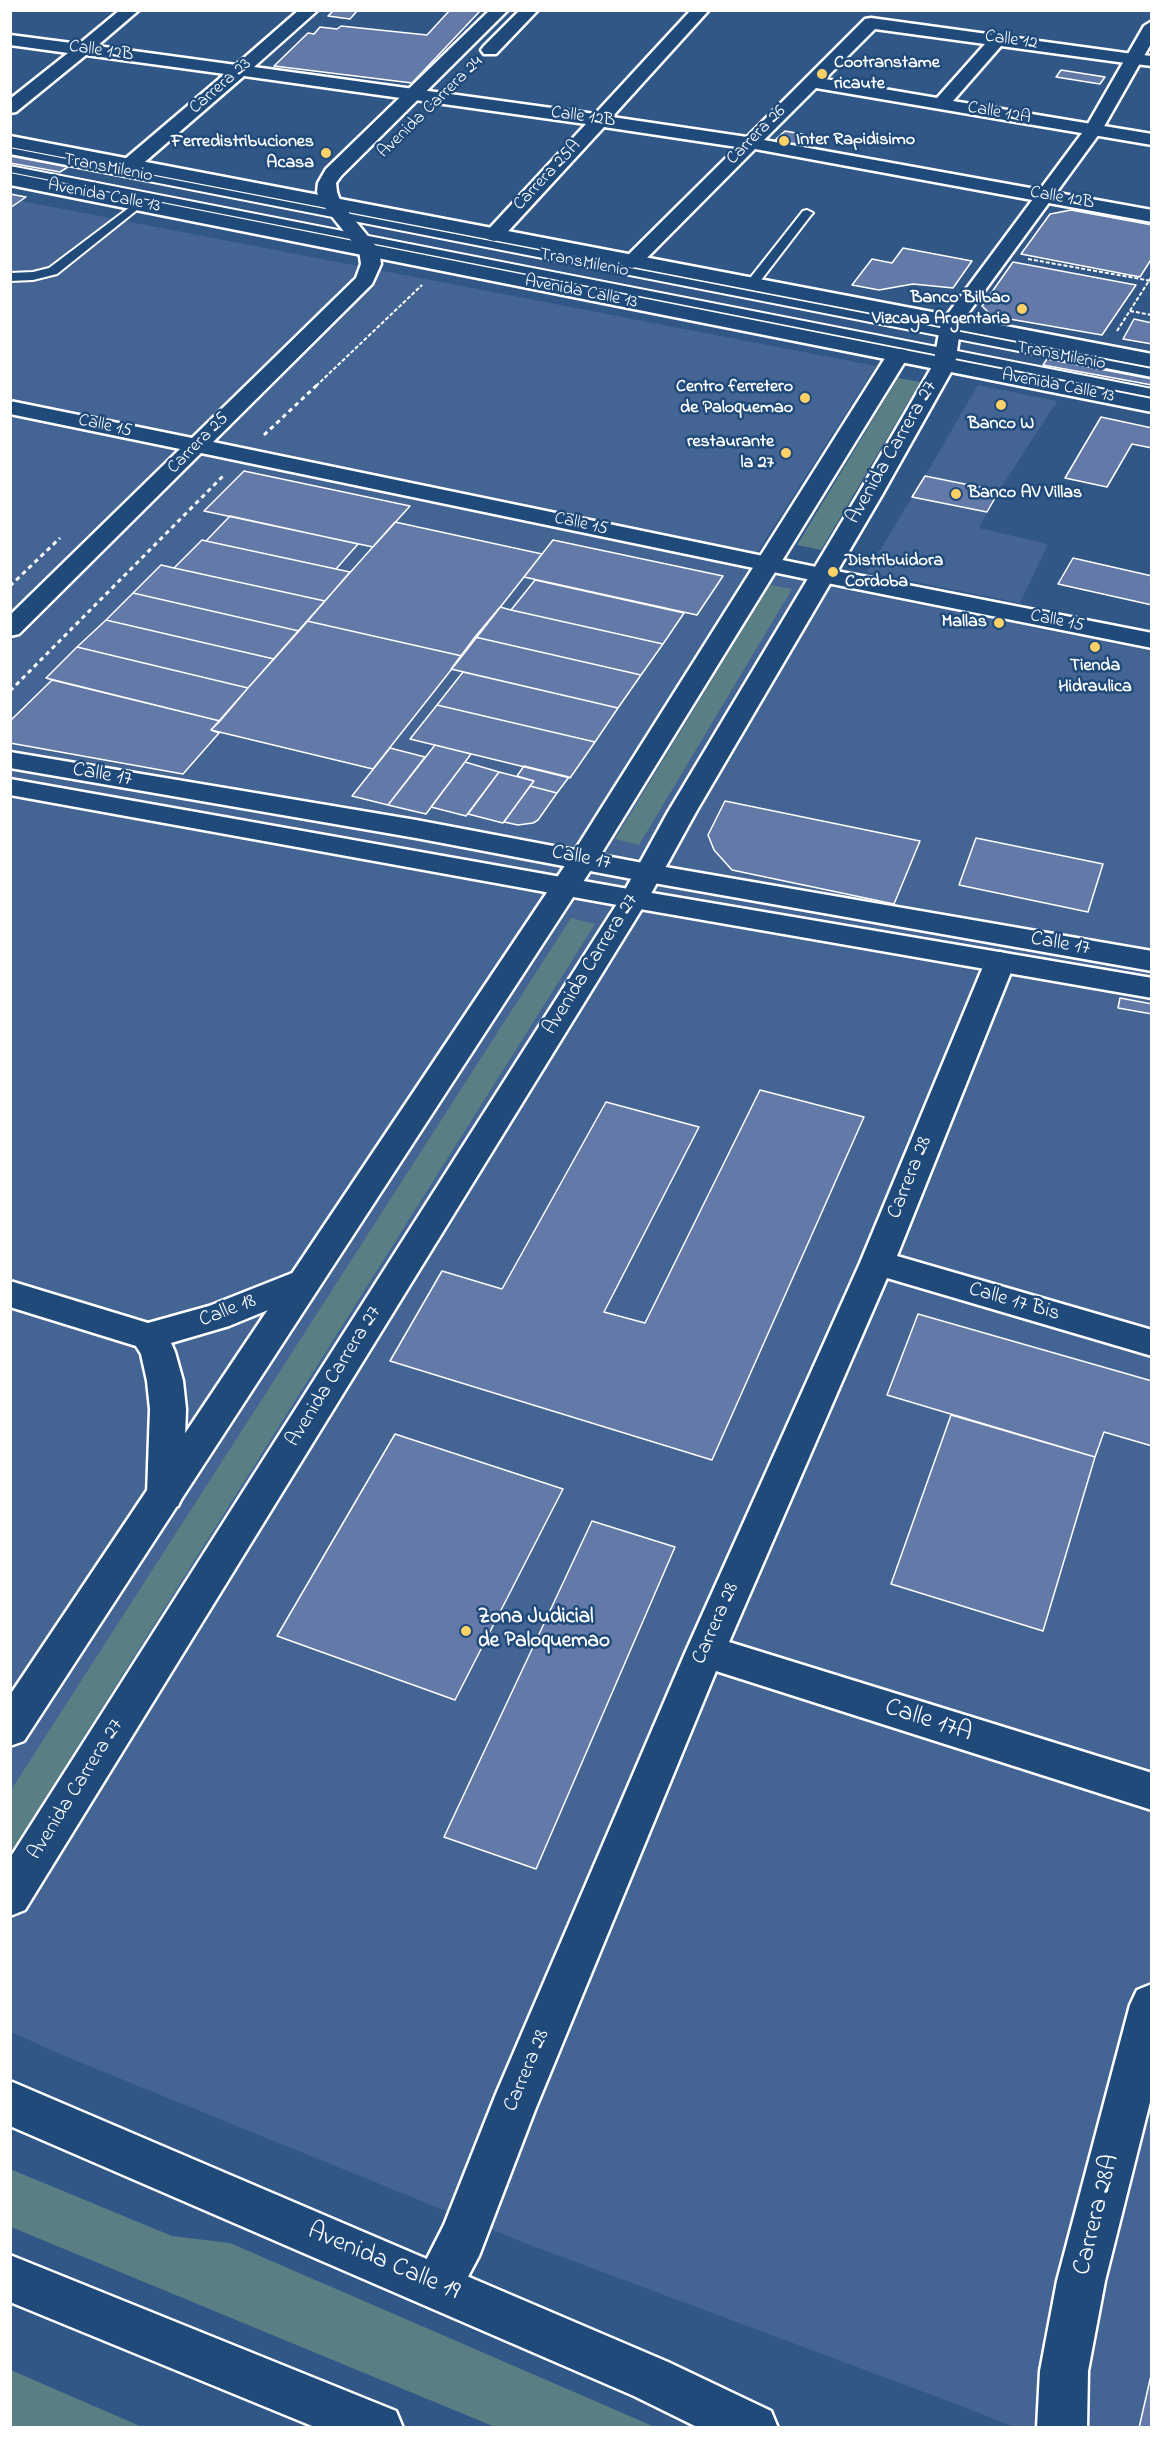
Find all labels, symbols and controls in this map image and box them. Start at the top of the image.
street label: Calle 12 [983,27,1039,55]
street label: Calle 12B [67,37,135,67]
street label: Avenida Carrera 24 [374,52,488,164]
place label: Cootranstame ricaute [834,53,940,96]
street label: Carrera 23 [186,54,256,120]
marker: Cootranstame ricaute [815,67,829,81]
street label: Calle 12A [966,98,1032,130]
street label: Carrera 26 [723,102,791,170]
street label: Calle 12B [549,103,617,133]
place label: Inter Rapidisimo [796,130,915,152]
place label: Ferredistribuciones Acasa [171,132,314,174]
marker: Inter Rapidisimo [777,134,791,148]
street label: Carrera 25A [510,136,586,216]
marker: Ferredistribuciones Acasa [319,146,333,160]
street label: TransMilenio [62,150,154,188]
street label: Avenida Calle 13 [46,175,162,219]
street label: Calle 12B [1028,183,1096,215]
street label: TransMilenio [538,245,630,283]
street label: Avenida Calle 13 [523,271,639,315]
place label: Banco Bilbao Vizcaya Argentaria [872,288,1010,330]
marker: Banco Bilbao Vizcaya Argentaria [1015,302,1029,316]
street label: TransMilenio [1015,338,1107,376]
street label: Avenida Calle 13 [1000,365,1116,409]
place label: Centro ferretero de Paloquemao [676,377,793,420]
street label: Avenida Carrera 27 [842,377,944,529]
marker: Centro ferretero de Paloquemao [798,391,812,405]
marker: Banco W [994,398,1008,412]
street label: Carrera 25 [164,409,234,479]
street label: Calle 15 [76,411,134,443]
place label: Banco W [968,414,1034,436]
place label: restaurante la 27 [687,432,774,474]
marker: restaurante la 27 [779,446,793,460]
place label: Banco AV Villas [968,483,1082,505]
marker: Banco AV Villas [949,487,963,501]
street label: Calle 15 [552,509,610,541]
place label: Distribuidora Cordoba [845,551,943,594]
marker: Distribuidora Cordoba [826,565,840,579]
street label: Calle 15 [1028,606,1086,638]
place label: Mallas [941,612,987,634]
marker: Mallas [992,616,1006,630]
marker: Tienda Hidraulica [1088,640,1102,654]
place label: Tienda Hidraulica [1058,656,1132,698]
street label: Calle 17 [70,758,134,794]
street label: Calle 17 [549,841,613,877]
street label: Avenida Carrera 27 [539,890,645,1040]
street label: Calle 17 [1028,927,1092,963]
street label: Carrera 28 [883,1133,939,1223]
street label: Calle 17 Bis [965,1278,1063,1328]
street label: Calle 18 [196,1290,260,1334]
street label: Avenida Carrera 27 [282,1302,388,1452]
street label: Carrera 28 [688,1579,746,1669]
place label: Zona Judicial de Paloquemao [478,1606,610,1656]
marker: Zona Judicial de Paloquemao [459,1624,473,1638]
street label: Calle 17A [880,1693,976,1751]
street label: Avenida Carrera 27 [24,1715,130,1865]
street label: Carrera 28 [499,2026,557,2116]
street label: Carrera 28A [1068,2151,1128,2279]
street label: Avenida Calle 19 [302,2217,464,2309]

